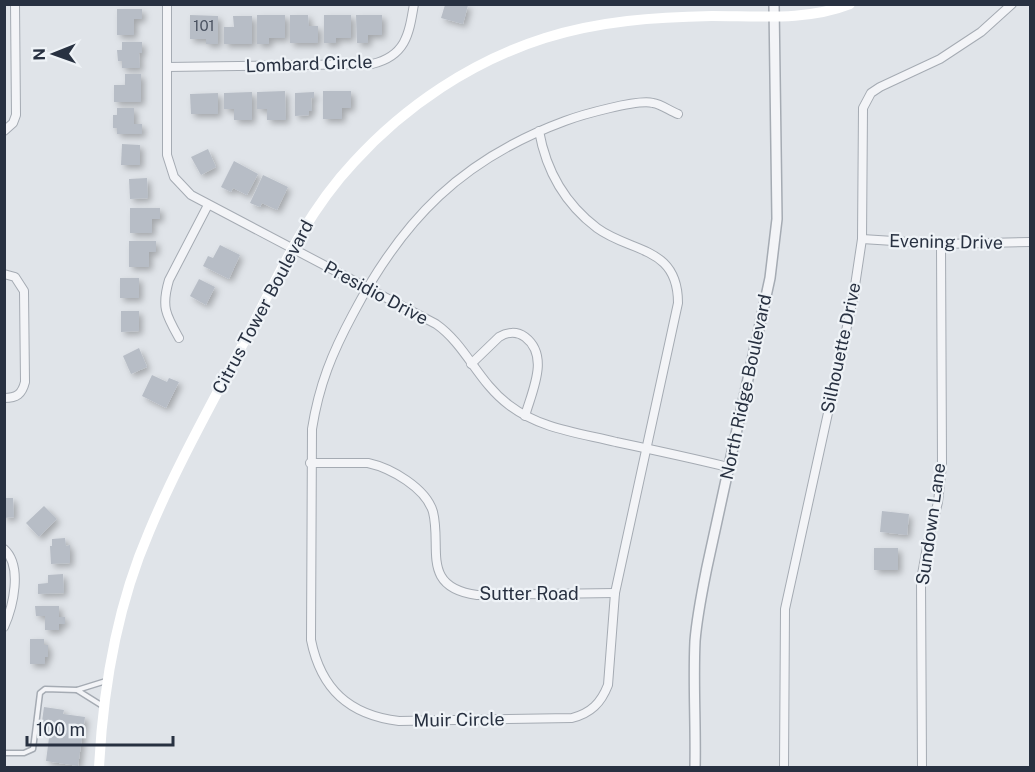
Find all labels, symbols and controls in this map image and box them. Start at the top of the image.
house number: 101 [193,17,215,34]
north arrow [24,24,84,84]
text: N [30,48,49,61]
street label: Lombard Circle [245,51,373,76]
street label: Citrus Tower Boulevard [208,216,317,397]
street label: Evening Drive [889,230,1003,253]
street label: Presidio Drive [321,256,432,329]
street label: Silhouette Drive [816,281,865,415]
street label: North Ridge Boulevard [716,292,775,482]
street label: Sundown Lane [912,461,949,586]
street label: Sutter Road [479,583,579,604]
street label: Muir Circle [413,708,505,731]
scale bar [27,709,172,747]
text: 100 m [36,719,85,740]

